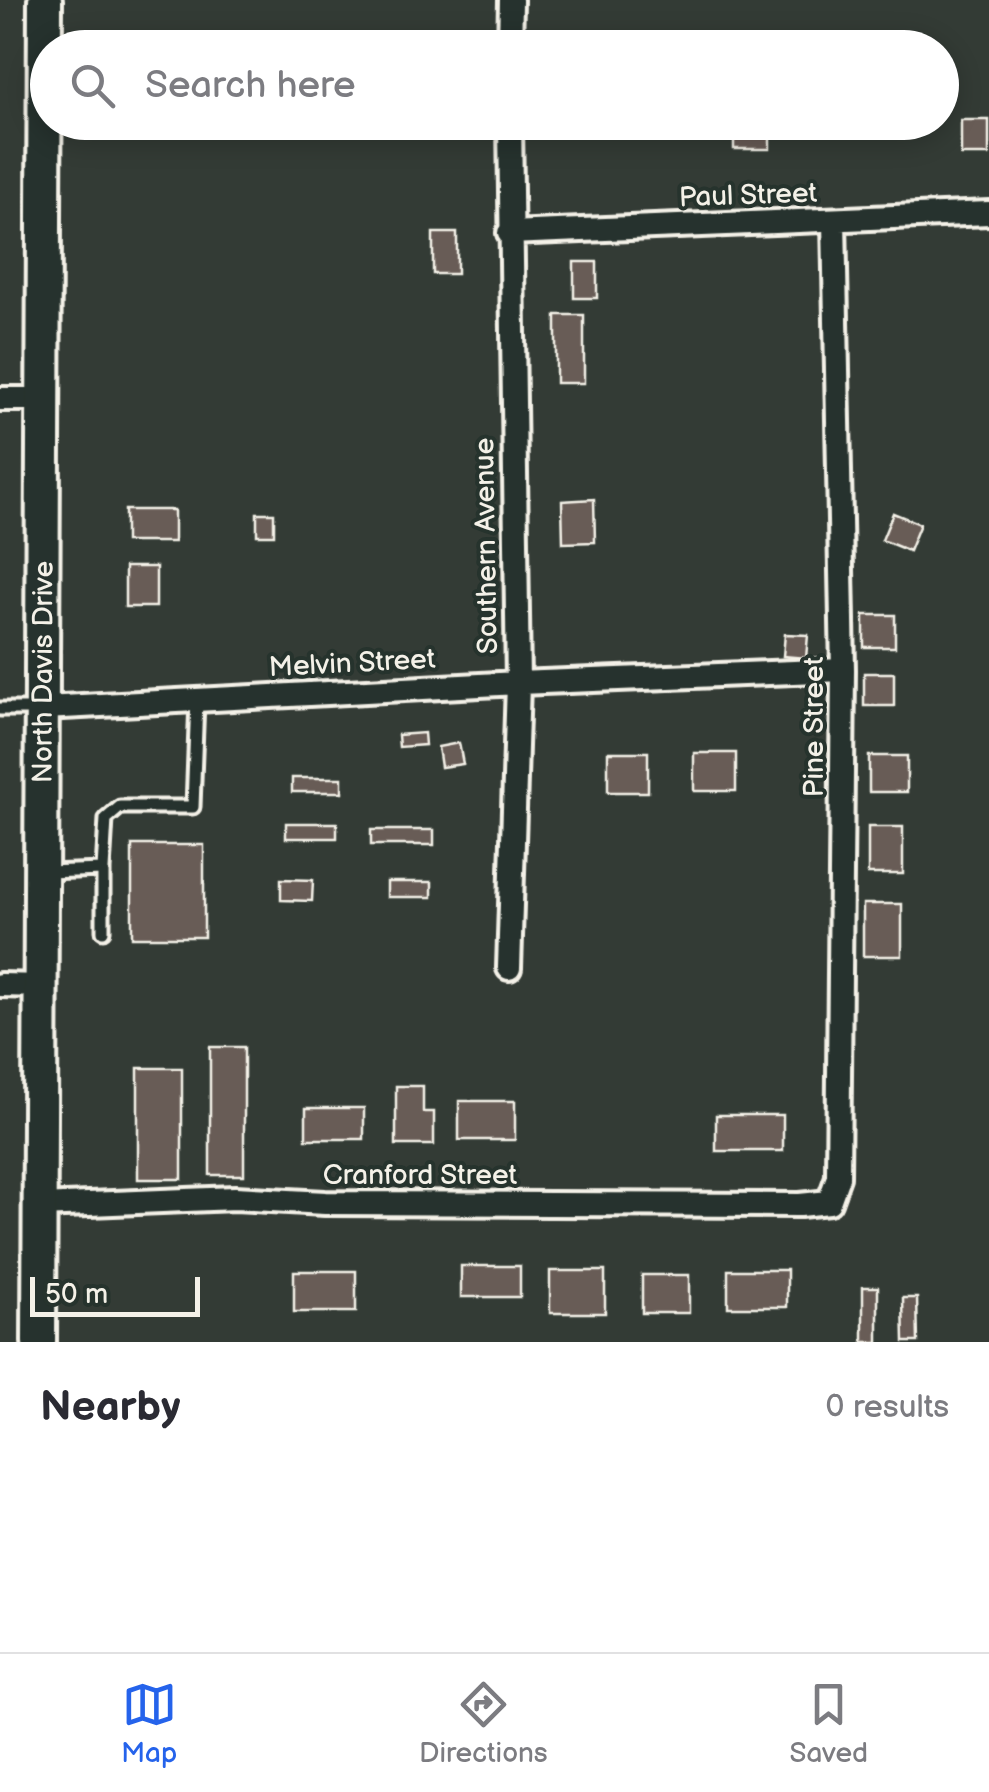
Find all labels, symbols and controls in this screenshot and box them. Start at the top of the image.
search box [30,30,959,140]
icon: search [65,58,120,113]
text: Search here [145,63,356,108]
street label: Paul Street [678,177,818,214]
street label: Southern Avenue [468,438,505,654]
street label: North Davis Drive [26,561,60,783]
street label: Melvin Street [268,643,437,684]
street label: Pine Street [798,656,831,797]
street label: Cranford Street [323,1159,518,1192]
scale bar [30,1272,200,1316]
text: 50 m [45,1278,108,1311]
text: Nearby [40,1382,180,1433]
text: 0 results [826,1388,949,1427]
tab: Map [121,1677,177,1770]
tab: Directions [419,1677,548,1770]
tab: Saved [790,1677,868,1770]

